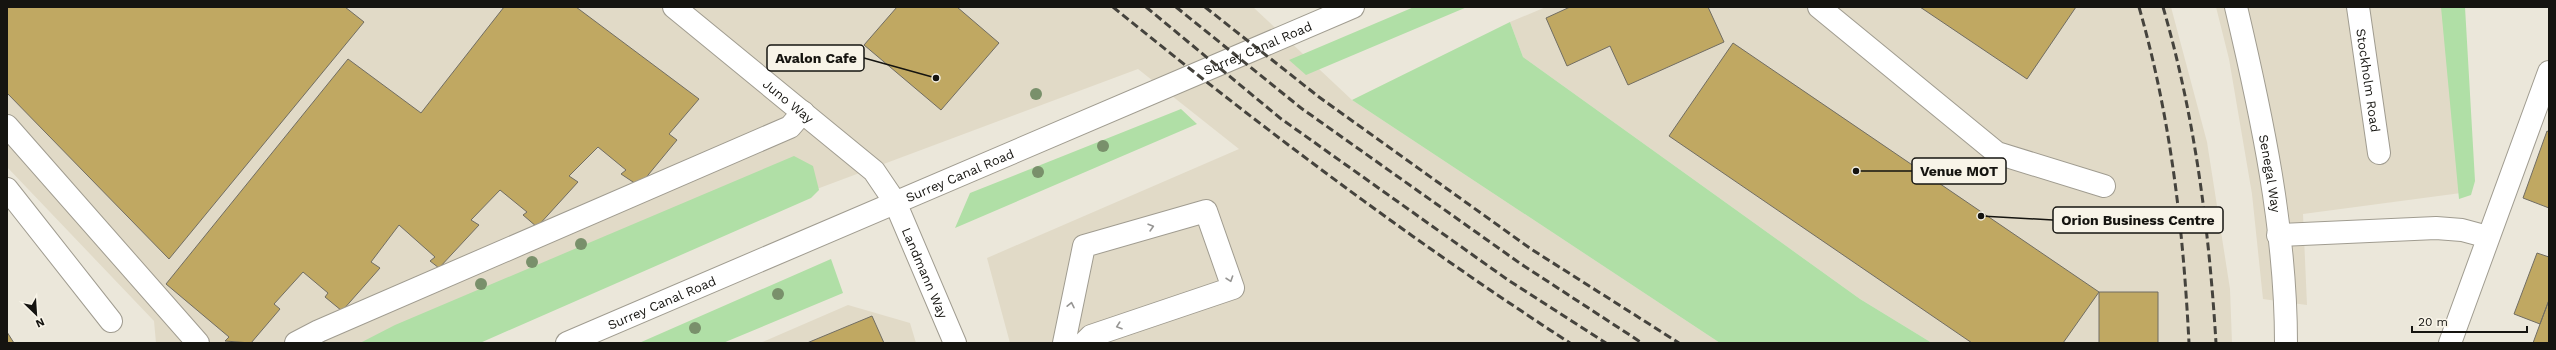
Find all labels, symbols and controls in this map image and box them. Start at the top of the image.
street label: Surrey Canal Road [1201,19,1314,78]
street label: Stockholm Road [2353,27,2383,133]
callout: Avalon Cafe [767,45,864,71]
text: Avalon Cafe [775,50,857,66]
street label: Juno Way [760,76,817,127]
street label: Senegal Way [2256,133,2284,214]
street label: Surrey Canal Road [903,146,1016,205]
callout: Venue MOT [1912,158,2006,184]
text: Venue MOT [1920,163,1998,179]
callout: Orion Business Centre [2053,207,2223,233]
text: Orion Business Centre [2061,212,2215,228]
one-way arrow [1147,223,1154,232]
street label: Landmann Way [899,225,951,321]
street label: Surrey Canal Road [606,273,718,333]
one-way arrow [1225,275,1233,282]
north arrow [16,294,56,334]
one-way arrow [1067,302,1075,308]
scale bar [2412,308,2527,334]
text: N [34,315,46,330]
text: 20 m [2418,315,2448,329]
one-way arrow [1115,322,1122,330]

